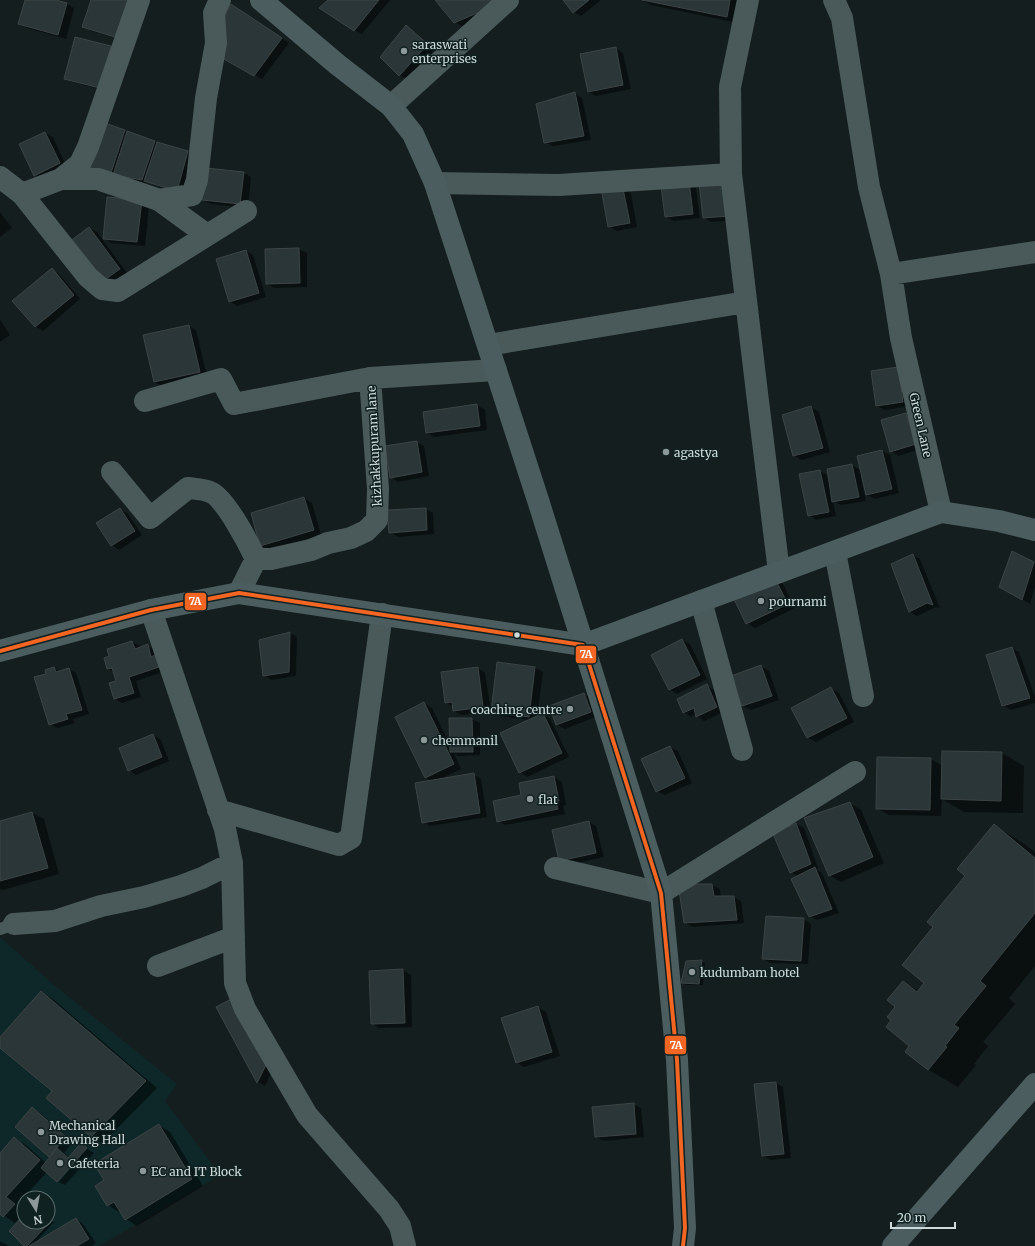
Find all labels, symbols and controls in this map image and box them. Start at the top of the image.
place label: saraswati enterprises [412,37,477,66]
marker: saraswati enterprises [399,46,409,56]
street label: kizhakkupuram lane [363,385,385,507]
street label: Green Lane [906,391,936,459]
place label: agastya [674,445,719,460]
marker: agastya [661,447,671,457]
line badge: 7A [184,592,207,611]
text: 7A [188,594,202,608]
place label: pournami [769,594,827,609]
marker: pournami [756,596,766,606]
unlabelled marker [512,630,522,640]
line badge: 7A [575,645,597,664]
text: 7A [579,647,593,661]
place label: coaching centre [471,702,562,717]
marker: coaching centre [565,704,575,714]
place label: chemmanil [432,733,498,748]
marker: chemmanil [419,735,429,745]
place label: flat [538,792,558,807]
marker: flat [525,794,535,804]
place label: kudumbam hotel [700,965,800,980]
marker: kudumbam hotel [687,967,697,977]
line badge: 7A [664,1035,687,1055]
text: 7A [669,1038,683,1052]
place label: Mechanical Drawing Hall [49,1118,126,1147]
marker: Mechanical Drawing Hall [36,1127,46,1137]
place label: Cafeteria [68,1156,120,1171]
marker: Cafeteria [55,1158,65,1168]
place label: EC and IT Block [151,1164,242,1179]
marker: EC and IT Block [138,1166,148,1176]
north arrow [16,1190,56,1230]
scale bar [891,1204,955,1230]
text: 20 m [897,1210,926,1225]
text: N [32,1212,44,1228]

